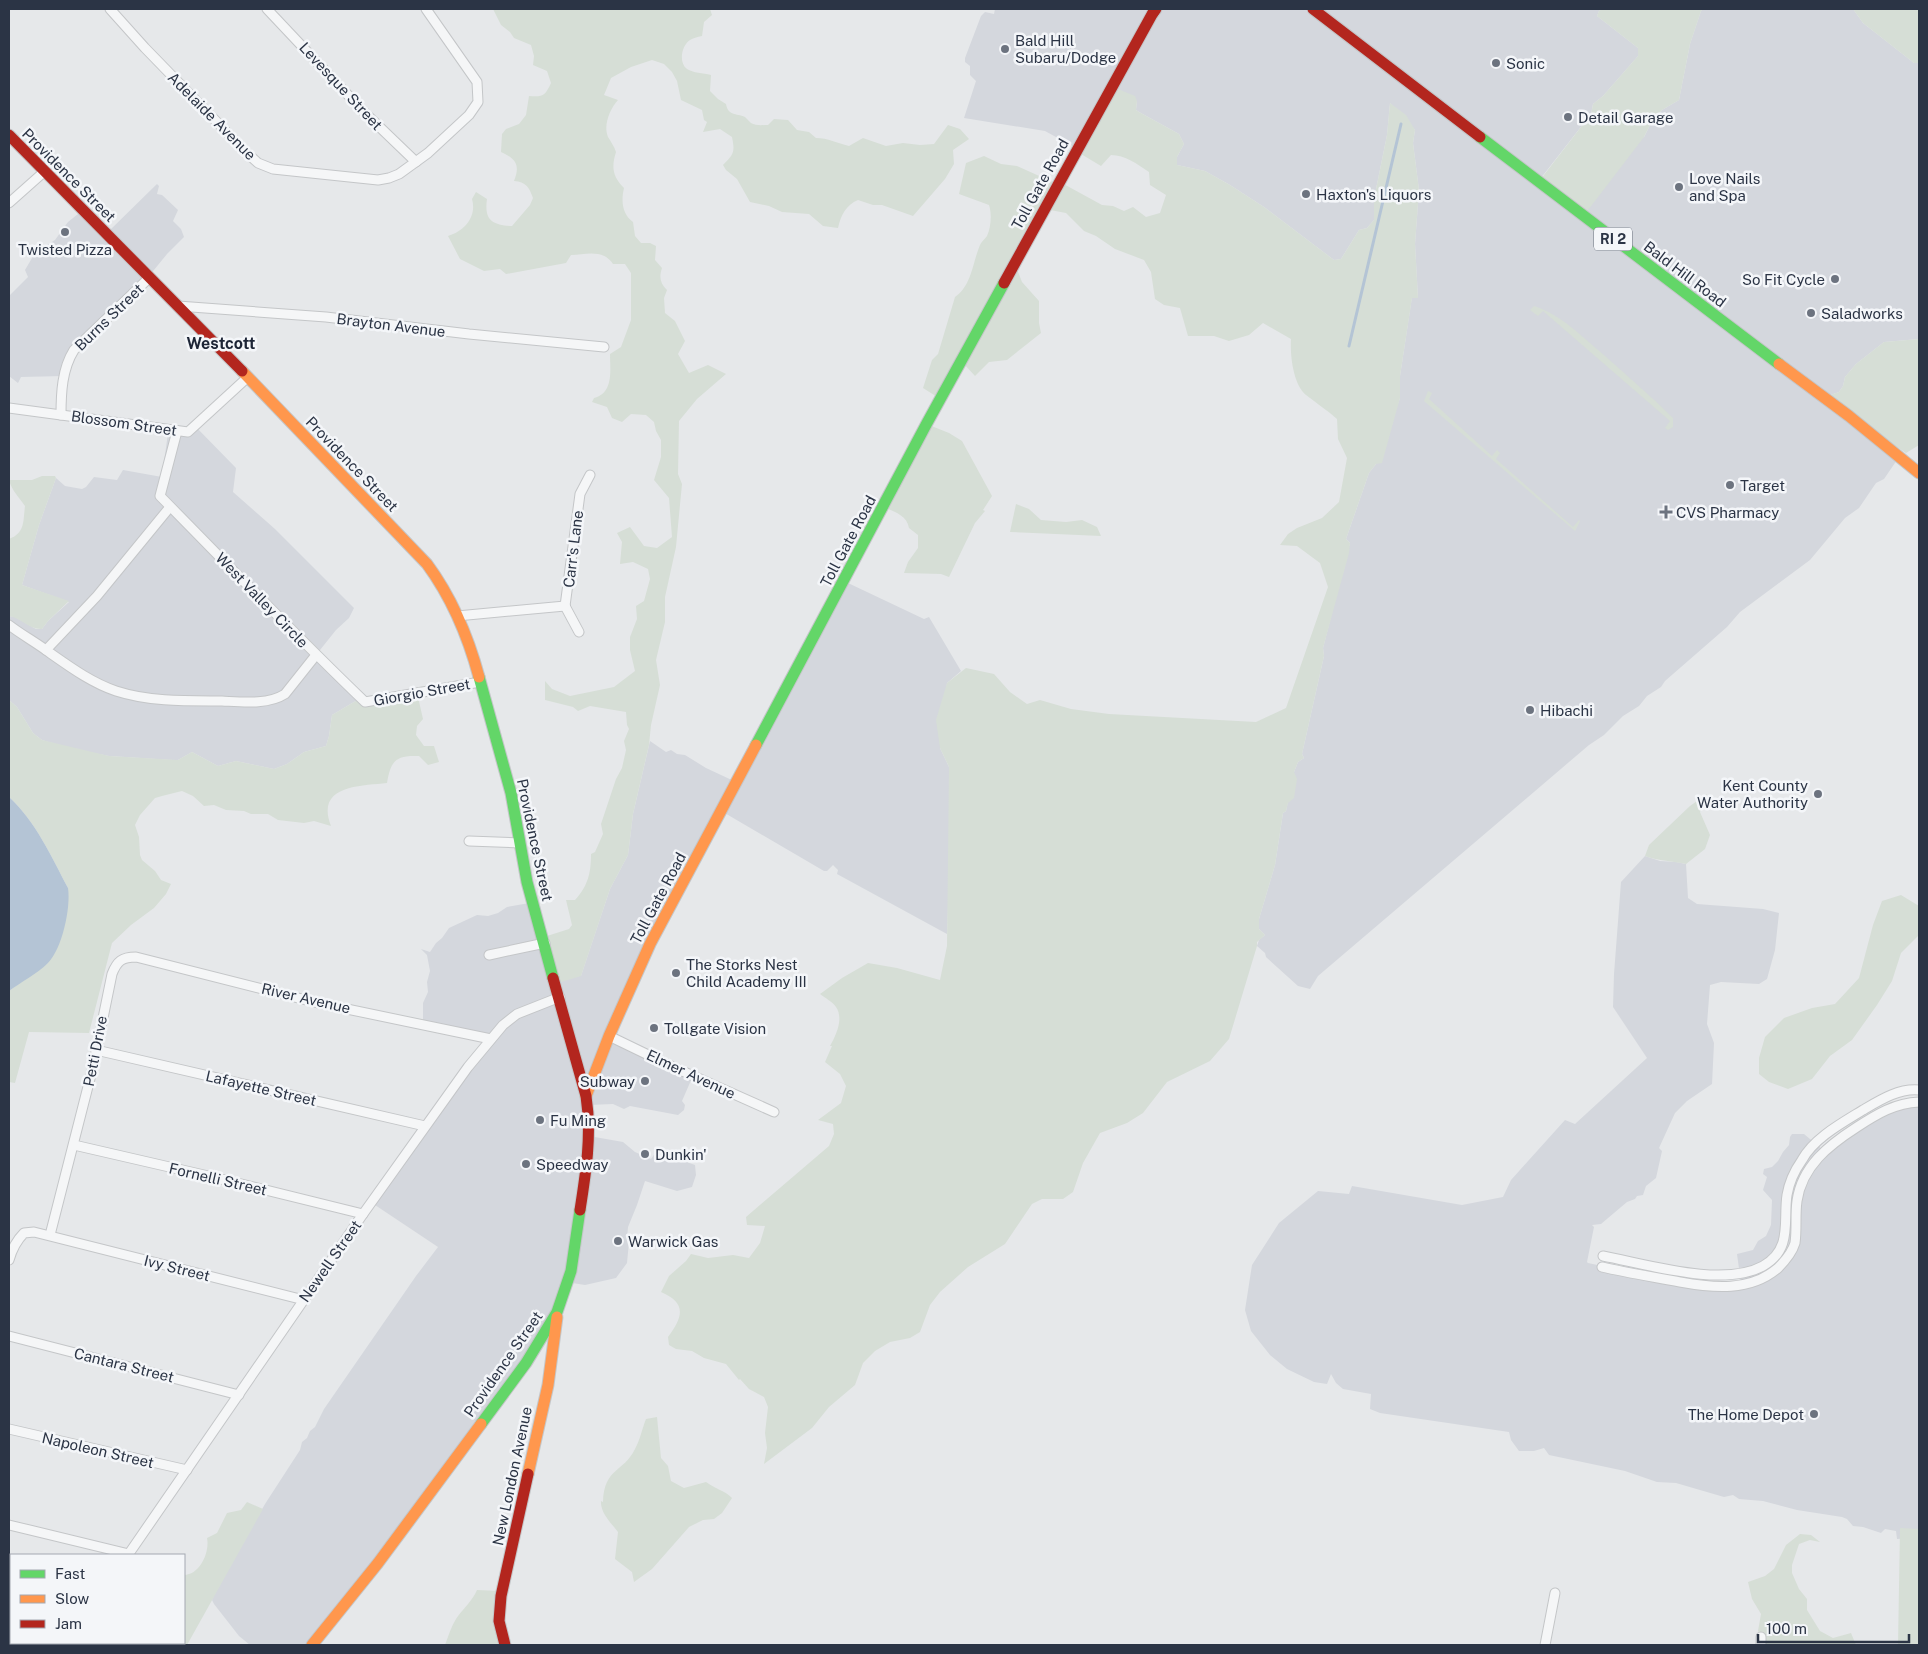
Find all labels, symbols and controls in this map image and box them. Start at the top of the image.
place label: Bald Hill Subaru/Dodge [1015,32,1116,66]
street label: Levesque Street [296,39,386,133]
marker: Bald Hill Subaru/Dodge [999,43,1011,55]
place label: Sonic [1506,55,1545,72]
marker: Sonic [1490,57,1502,69]
street label: Adelaide Avenue [165,69,259,163]
place label: Detail Garage [1578,109,1673,126]
marker: Detail Garage [1562,111,1574,123]
street label: Providence Street [19,125,119,225]
street label: Toll Gate Road [1008,136,1072,232]
place label: Love Nails and Spa [1689,170,1760,204]
marker: Love Nails and Spa [1673,181,1685,193]
place label: Haxton's Liquors [1316,186,1431,203]
marker: Haxton's Liquors [1300,188,1312,200]
marker: Twisted Pizza [59,226,71,238]
road number: RI 2 [1594,228,1632,250]
street label: Bald Hill Road [1641,238,1729,310]
place label: Twisted Pizza [18,241,112,258]
place label: So Fit Cycle [1742,271,1825,288]
marker: So Fit Cycle [1829,273,1841,285]
street label: Burns Street [71,280,147,354]
place label: Saladworks [1821,305,1903,322]
marker: Saladworks [1805,307,1817,319]
street label: Brayton Avenue [336,310,446,340]
district label: Westcott [186,334,256,353]
street label: Blossom Street [70,407,178,439]
street label: Providence Street [302,413,402,515]
place label: Target [1740,477,1785,494]
marker: Target [1724,479,1736,491]
street label: Toll Gate Road [817,492,879,590]
place label: CVS Pharmacy [1676,504,1779,521]
marker: CVS Pharmacy [1660,506,1672,518]
street label: Carr's Lane [560,509,586,589]
street label: West Valley Circle [212,549,312,651]
street label: Giorgio Street [372,675,472,709]
place label: Hibachi [1540,702,1593,719]
marker: Hibachi [1524,704,1536,716]
street label: Providence Street [514,777,556,903]
place label: Kent County Water Authority [1697,777,1808,811]
marker: Kent County Water Authority [1812,788,1824,800]
street label: Toll Gate Road [627,849,689,947]
place label: The Storks Nest Child Academy III [686,956,807,990]
marker: The Storks Nest Child Academy III [670,967,682,979]
street label: River Avenue [260,980,352,1016]
street label: Petti Drive [80,1014,110,1088]
place label: Tollgate Vision [664,1020,766,1037]
marker: Tollgate Vision [648,1022,660,1034]
street label: Elmer Avenue [644,1046,738,1102]
street label: Lafayette Street [204,1067,318,1109]
place label: Subway [580,1073,635,1090]
marker: Subway [639,1075,651,1087]
place label: Fu Ming [550,1112,606,1129]
marker: Fu Ming [534,1114,546,1126]
place label: Dunkin' [655,1146,707,1163]
marker: Dunkin' [639,1148,651,1160]
place label: Speedway [536,1156,609,1173]
marker: Speedway [520,1158,532,1170]
street label: Fornelli Street [167,1159,269,1199]
street label: Newell Street [296,1217,365,1305]
place label: Warwick Gas [628,1233,718,1250]
marker: Warwick Gas [612,1235,624,1247]
street label: Ivy Street [142,1252,212,1284]
street label: Providence Street [460,1308,546,1420]
street label: Cantara Street [72,1344,176,1386]
street label: New London Avenue [489,1405,535,1547]
place label: The Home Depot [1688,1406,1804,1423]
marker: The Home Depot [1808,1408,1820,1420]
street label: Napoleon Street [40,1429,156,1471]
legend [10,1554,185,1644]
text: Fast [55,1565,85,1582]
text: Slow [55,1590,90,1607]
scale bar [1758,1612,1909,1644]
text: Jam [55,1615,82,1632]
text: 100 m [1766,1620,1807,1637]

